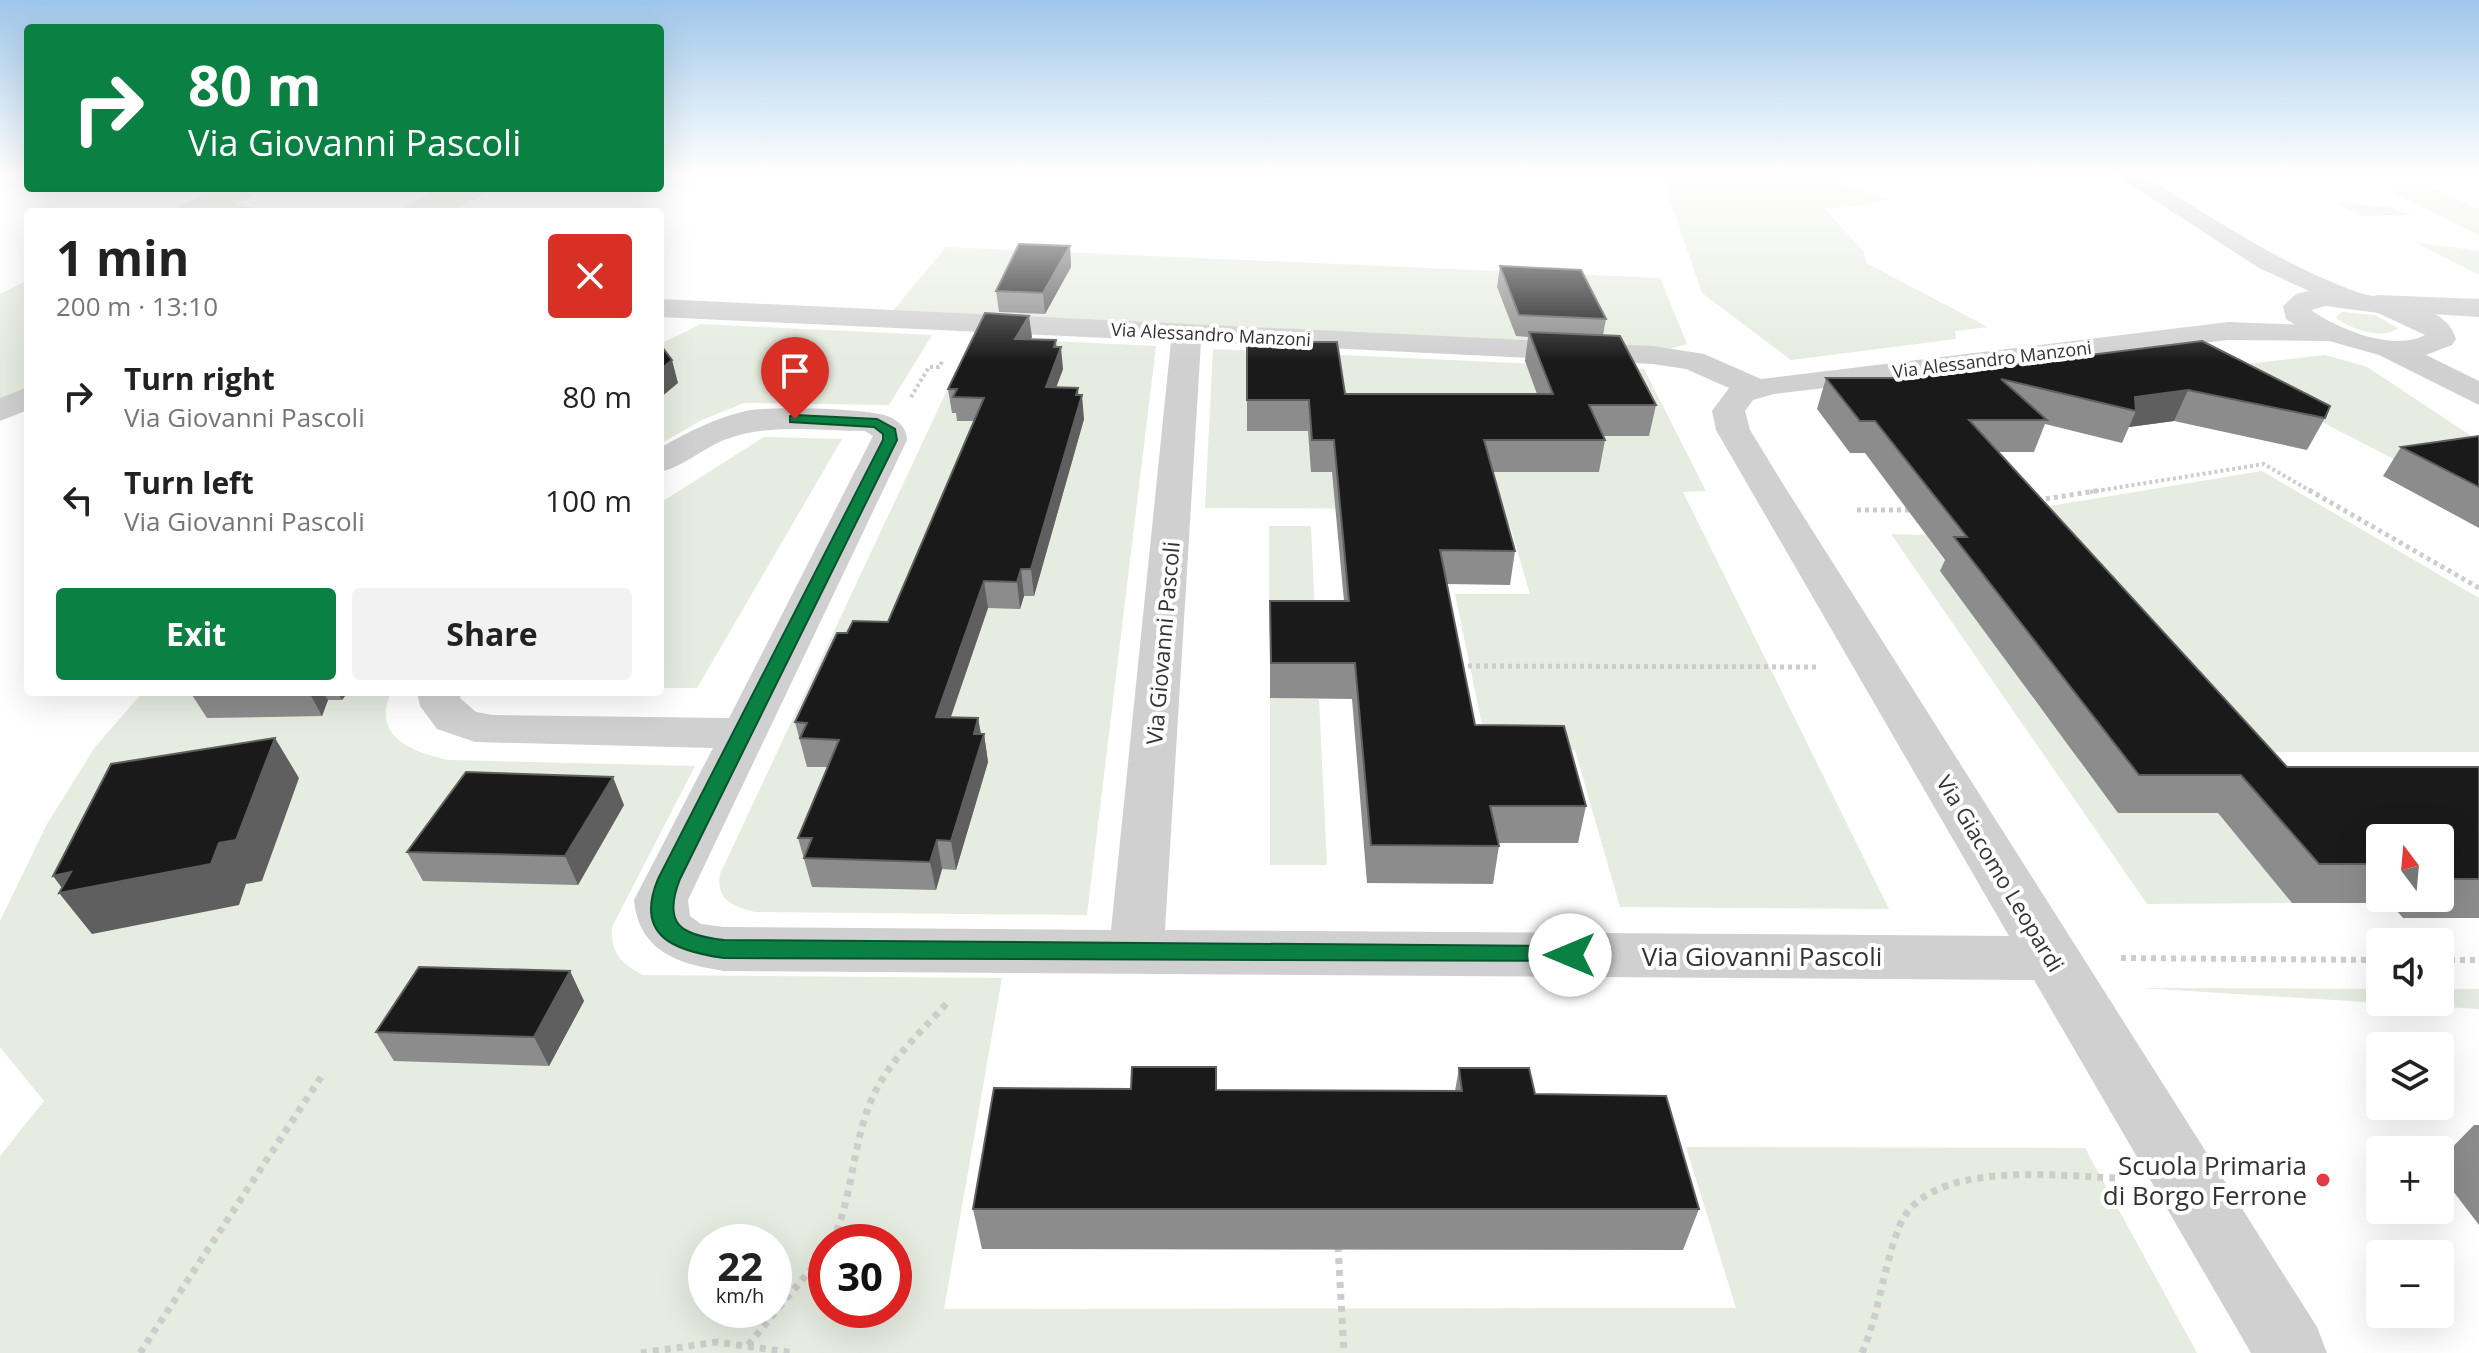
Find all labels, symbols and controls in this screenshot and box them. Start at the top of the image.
text: 80 m [188,46,322,122]
icon: right [56,56,160,160]
text: Via Giovanni Pascoli [188,118,521,167]
text: 1 min [56,225,189,290]
button: close [548,234,632,318]
text: 200 m · 13:10 [56,288,218,324]
street label: Via Alessandro Manzoni [1110,317,1312,351]
street label: Via Alessandro Manzoni [1891,335,2093,383]
pin [761,337,829,419]
icon: arrive [773,349,817,393]
text: Turn right [124,358,275,399]
icon: right [56,374,100,418]
text: 80 m [562,376,632,417]
text: Via Giovanni Pascoli [124,399,365,435]
text: Turn left [124,462,254,503]
icon: left [56,478,100,522]
text: 100 m [545,480,632,521]
text: Via Giovanni Pascoli [124,503,365,539]
street label: Via Giovanni Pascoli [1138,540,1186,746]
button: Exit [56,588,336,680]
button: Share [352,588,632,680]
street label: Via Giacomo Leopardi [1930,769,2072,977]
north arrow [2366,824,2454,912]
map controls [2366,824,2454,1328]
position arrow [1528,913,1612,997]
button: sound [2366,928,2454,1016]
street label: Via Giovanni Pascoli [1642,938,1882,974]
button: layers [2366,1032,2454,1120]
button: + [2366,1136,2454,1224]
place label: Scuola Primaria di Borgo Ferrone [2103,1147,2307,1213]
marker: Scuola Primaria di Borgo Ferrone [2314,1171,2332,1189]
speed limit sign: 30 [808,1224,912,1328]
text: 22 [717,1238,763,1293]
button: − [2366,1240,2454,1328]
text: km/h [716,1282,764,1309]

